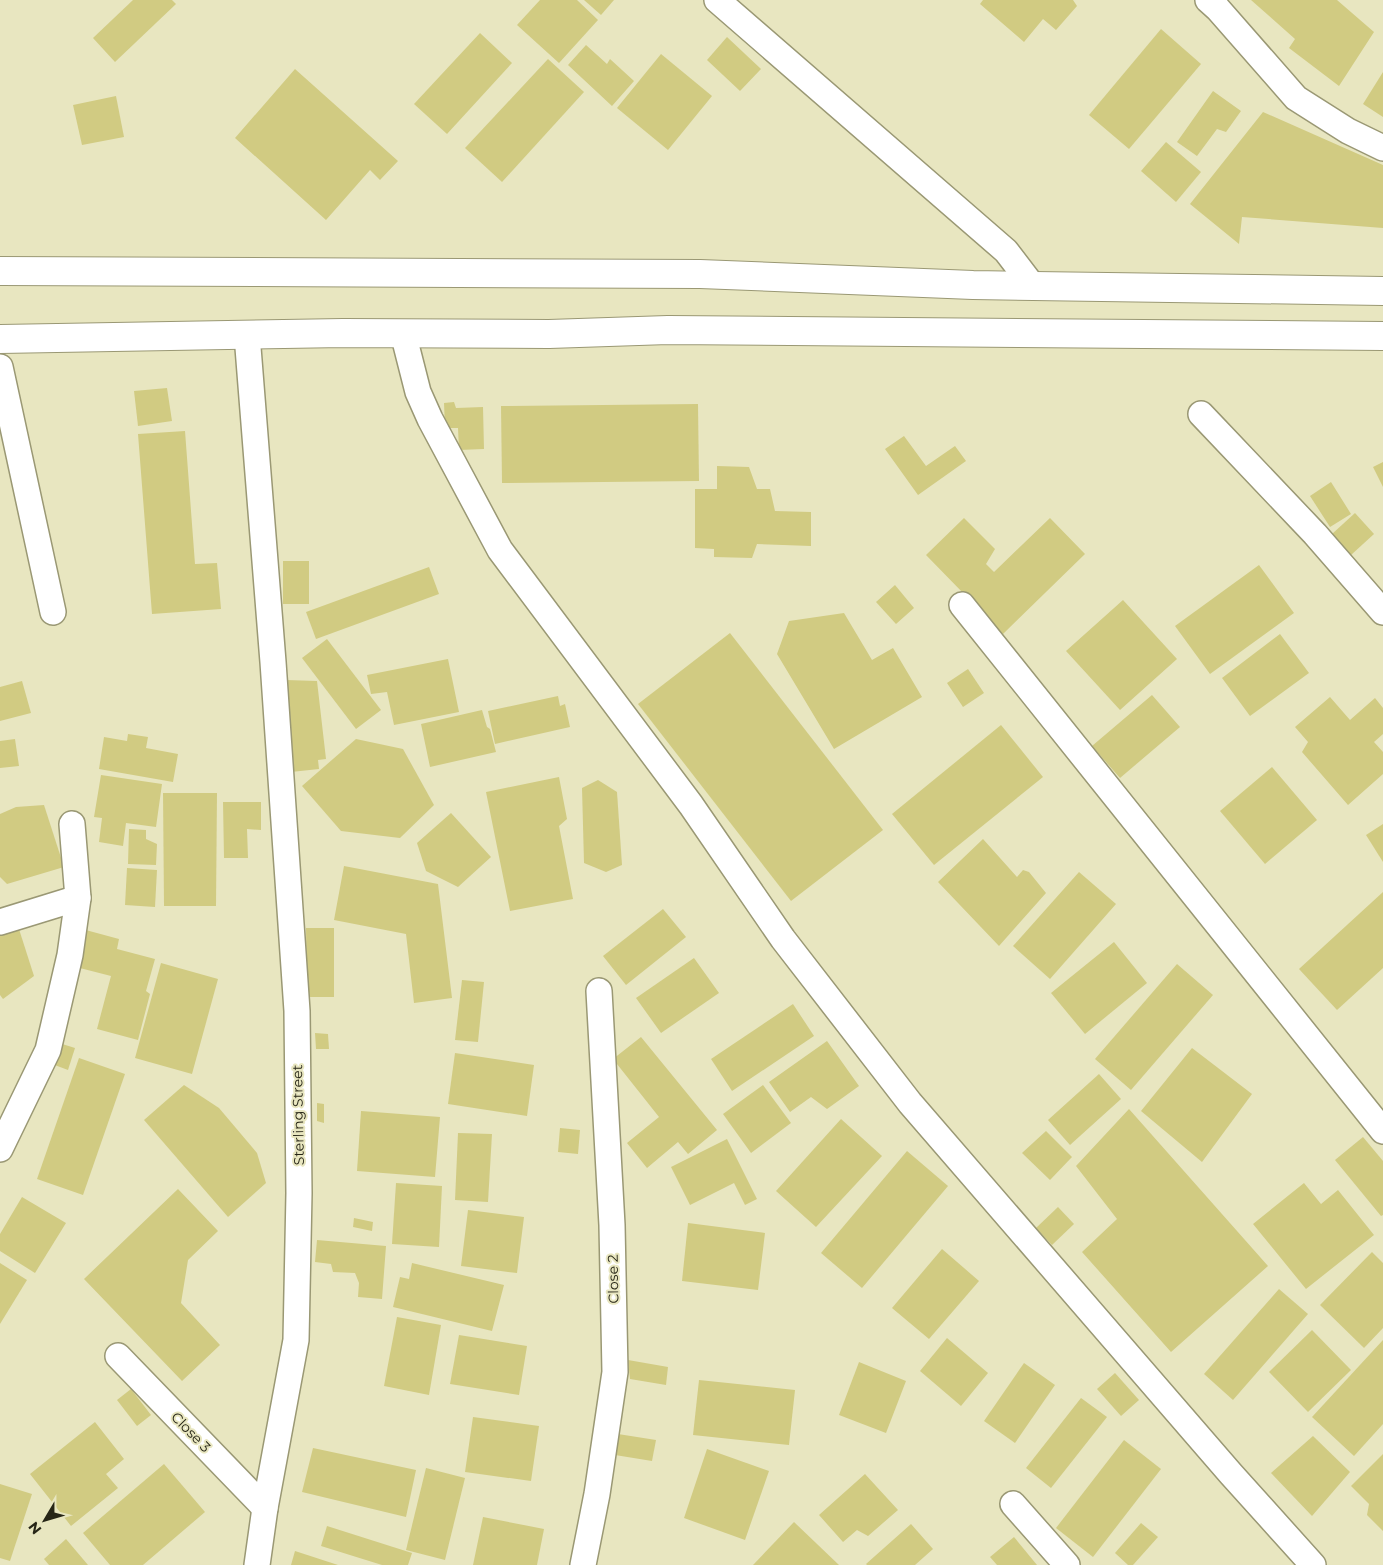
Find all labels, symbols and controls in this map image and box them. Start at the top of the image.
street label: Sterling Street [288,1064,308,1165]
street label: Close 2 [604,1254,622,1304]
street label: Close 3 [167,1408,215,1456]
north arrow [20,1495,70,1545]
text: N [24,1518,45,1538]

